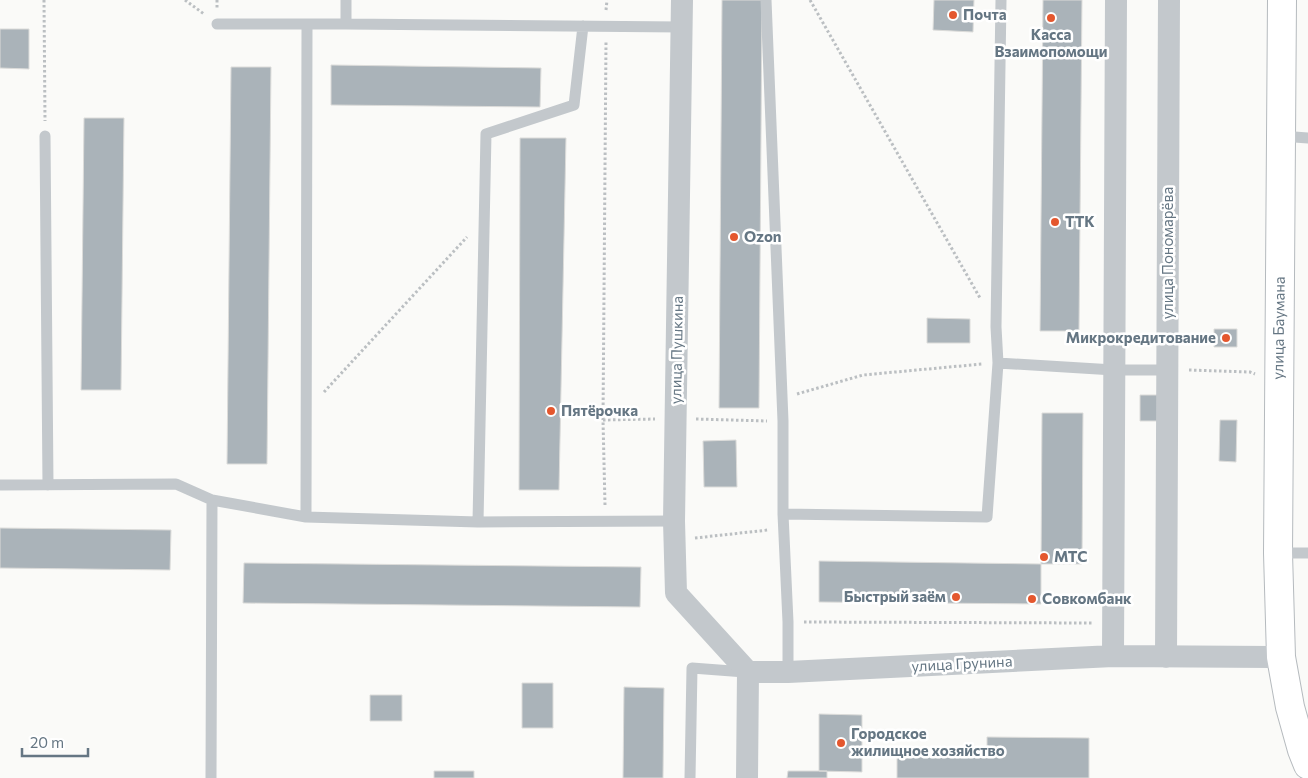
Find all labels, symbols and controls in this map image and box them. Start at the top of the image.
place label: Почта [963,5,1007,23]
marker: Почта [947,9,959,21]
marker: Касса Взаимопомощи [1045,12,1057,24]
place label: Касса Взаимопомощи [994,25,1108,60]
street label: улица Пономарёва [1158,187,1176,319]
place label: ТТК [1065,212,1095,230]
marker: ТТК [1049,216,1061,228]
place label: Ozon [744,227,782,245]
marker: Ozon [728,231,740,243]
street label: улица Баумана [1268,276,1288,380]
street label: улица Пушкина [666,296,686,404]
place label: Микрокредитование [1066,328,1216,346]
marker: Микрокредитование [1220,332,1232,344]
place label: Пятёрочка [561,401,638,419]
marker: Пятёрочка [545,405,557,417]
place label: МТС [1054,547,1087,565]
marker: МТС [1038,551,1050,563]
place label: Быстрый заём [844,587,946,605]
place label: Совкомбанк [1042,589,1132,607]
marker: Быстрый заём [950,591,962,603]
marker: Совкомбанк [1026,593,1038,605]
street label: улица Грунина [911,651,1013,675]
place label: Городское жилищное хозяйство [851,724,1005,759]
scale bar [22,726,89,758]
text: 20 m [30,733,64,751]
marker: Городское жилищное хозяйство [835,737,847,749]

